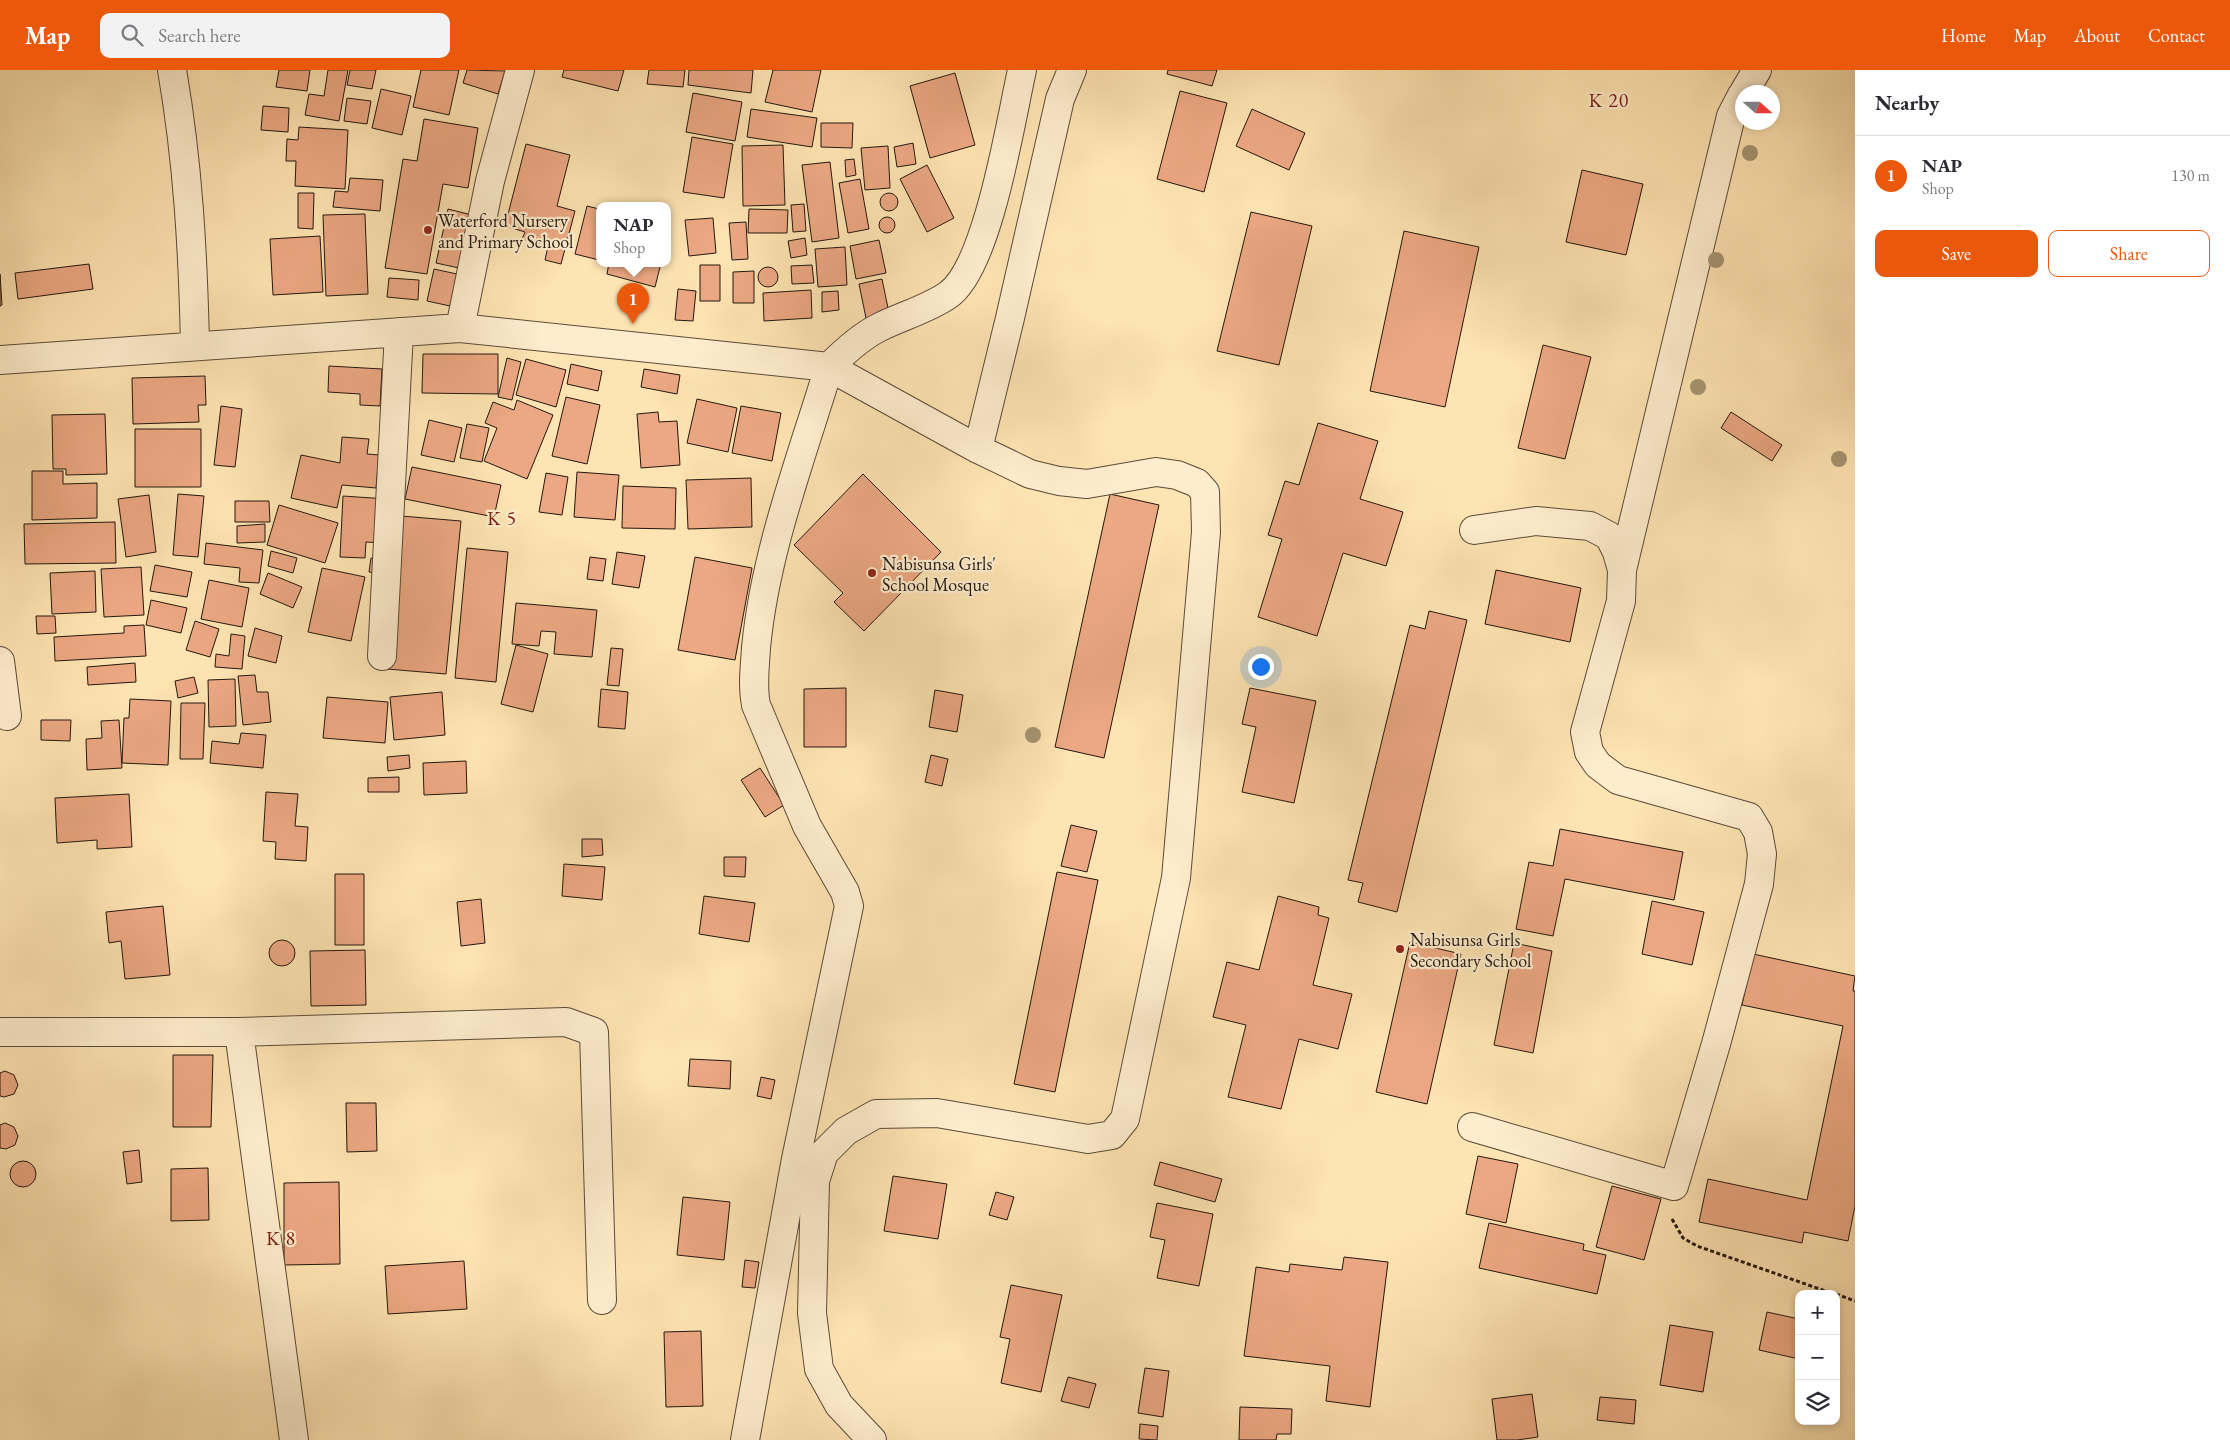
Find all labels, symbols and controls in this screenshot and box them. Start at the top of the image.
search box [100,13,450,58]
text: Map [25,20,70,51]
icon: search [118,21,146,49]
text: Search here [158,23,241,48]
text: Home [1941,24,1986,47]
text: Map [2014,24,2046,47]
text: About [2074,24,2120,47]
text: Contact [2148,24,2205,47]
north arrow [1735,85,1780,130]
district label: K 20 [1589,87,1629,113]
text: Nearby [1875,89,1939,116]
text: NAP [1922,153,1962,178]
text: 1 [1887,165,1895,186]
text: 130 m [2171,165,2210,186]
text: Shop [1922,178,1954,199]
popup [596,202,671,267]
place label: Waterford Nursery and Primary School [438,209,573,253]
text: NAP [613,212,654,237]
marker: Waterford Nursery and Primary School [422,224,434,236]
button: Save [1875,230,2038,277]
button: Share [2048,230,2210,277]
text: Shop [613,237,645,258]
pin: 1 [617,283,649,324]
district label: K 5 [487,505,517,531]
place label: Nabisunsa Girls' School Mosque [882,552,996,596]
marker: Nabisunsa Girls' School Mosque [866,567,878,579]
your location [1248,654,1274,680]
place label: Nabisunsa Girls Secondary School [1410,928,1531,972]
marker: Nabisunsa Girls Secondary School [1394,943,1406,955]
district label: K 8 [266,1225,296,1251]
map controls [1795,1290,1840,1425]
button: + [1795,1290,1840,1335]
button: − [1795,1335,1840,1380]
button: layers [1795,1380,1840,1425]

